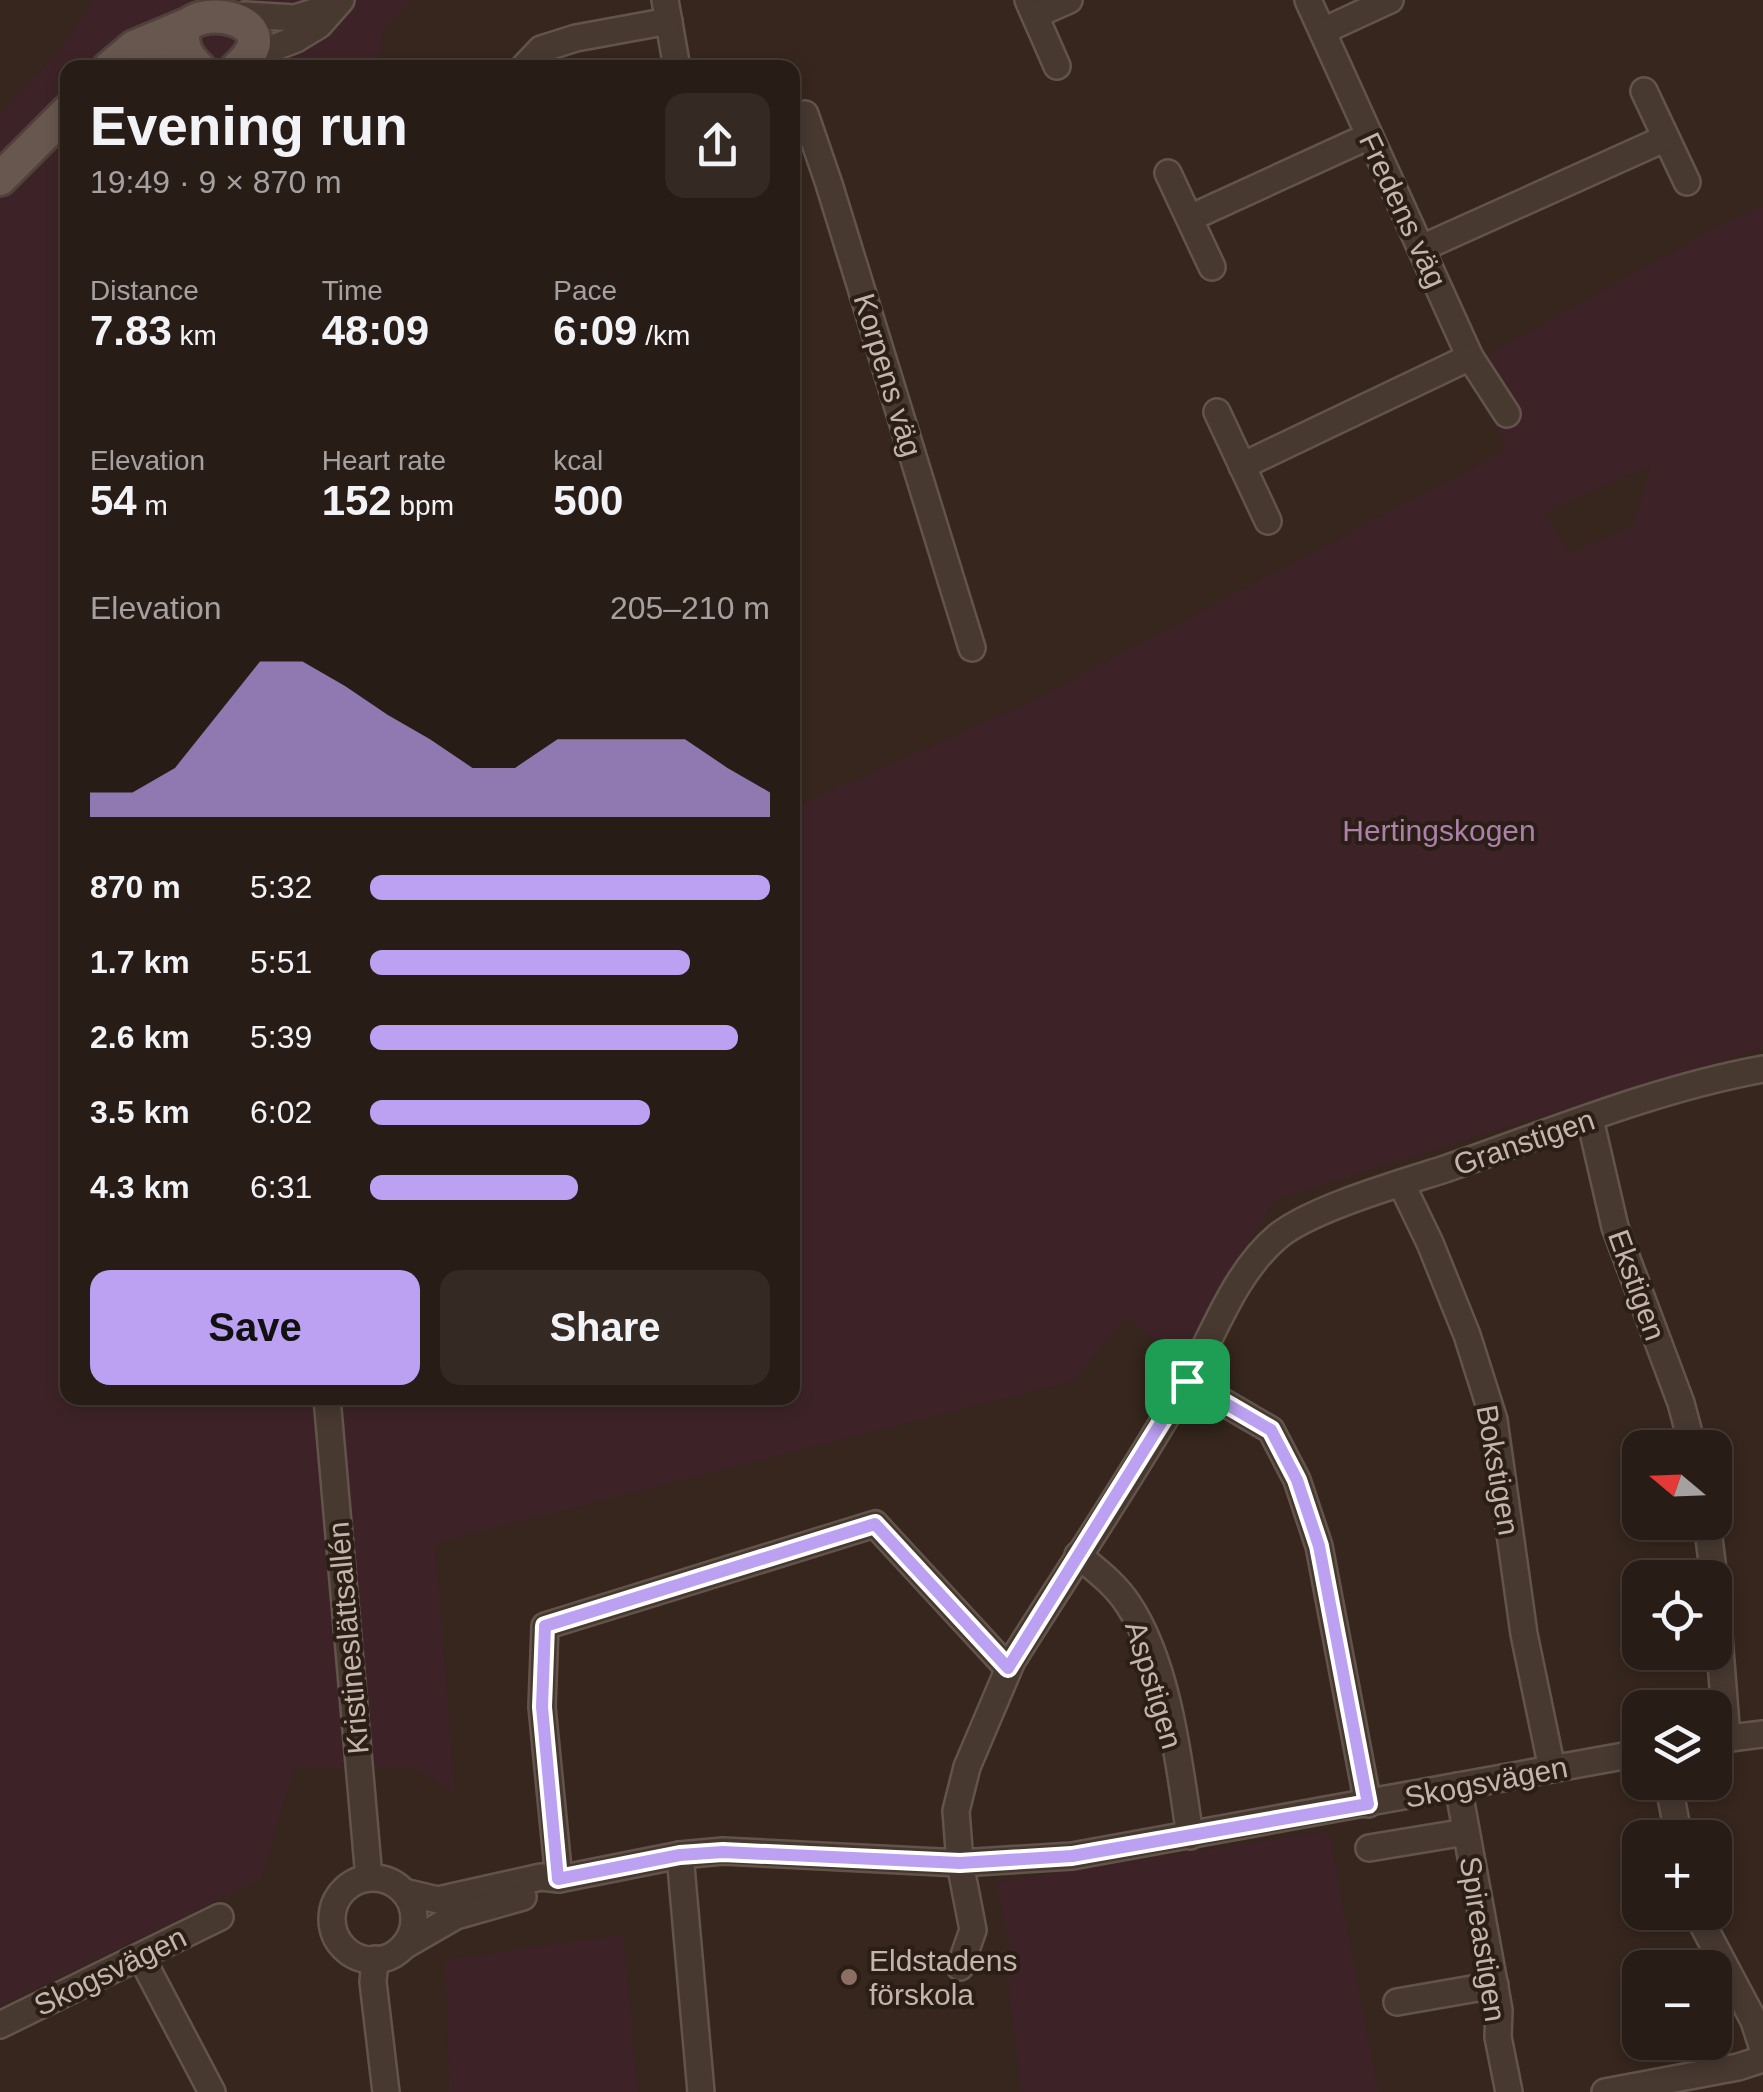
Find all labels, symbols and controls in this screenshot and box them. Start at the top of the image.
button: share [665,93,770,198]
text: Evening run [90,95,408,157]
street label: Fredens väg [1353,127,1453,293]
text: 19:49 · 9 × 870 m [90,164,342,200]
text: Distance [90,275,199,306]
text: Time [322,275,383,306]
text: Pace [553,275,617,306]
street label: Korpens väg [848,290,928,460]
text: 7.83 [90,307,172,354]
text: 48:09 [322,307,429,354]
text: 6:09 [553,307,637,354]
text: km [172,320,217,351]
text: /km [637,320,690,351]
text: Elevation [90,445,205,476]
text: Heart rate [322,445,446,476]
text: kcal [553,445,603,476]
text: 54 [90,477,137,524]
text: 152 [322,477,392,524]
text: 500 [553,477,623,524]
text: m [137,490,168,521]
text: bpm [392,490,454,521]
text: Elevation [90,590,222,626]
text: 205–210 m [610,590,770,626]
park label: Hertingskogen [1342,814,1536,847]
text: 870 m [90,869,181,905]
text: 5:32 [250,869,312,905]
text: 1.7 km [90,944,190,980]
text: 5:51 [250,944,312,980]
text: 2.6 km [90,1019,190,1055]
text: 5:39 [250,1019,312,1055]
text: 3.5 km [90,1094,190,1130]
text: 6:02 [250,1094,312,1130]
street label: Granstigen [1449,1103,1599,1181]
text: 4.3 km [90,1169,190,1205]
text: 6:31 [250,1169,312,1205]
street label: Ekstigen [1602,1225,1672,1345]
button: Save [90,1270,420,1385]
button: Share [440,1270,770,1385]
pin [1145,1339,1230,1424]
icon: arrive [1160,1354,1215,1409]
street label: Bokstigen [1470,1402,1526,1538]
north arrow [1622,1430,1732,1540]
map controls [1622,1430,1732,2060]
street label: Kristineslättsallén [321,1520,375,1756]
button: locate [1622,1560,1732,1670]
street label: Aspstigen [1119,1617,1189,1753]
button: layers [1622,1690,1732,1800]
street label: Skogsvägen [1402,1750,1570,1814]
button: + [1622,1820,1732,1930]
street label: Spireastigen [1454,1854,1512,2024]
street label: Skogsvägen [29,1920,191,2022]
place label: Eldstadens förskola [869,1944,1017,2011]
button: − [1622,1950,1732,2060]
marker: Eldstadens förskola [838,1966,860,1988]

